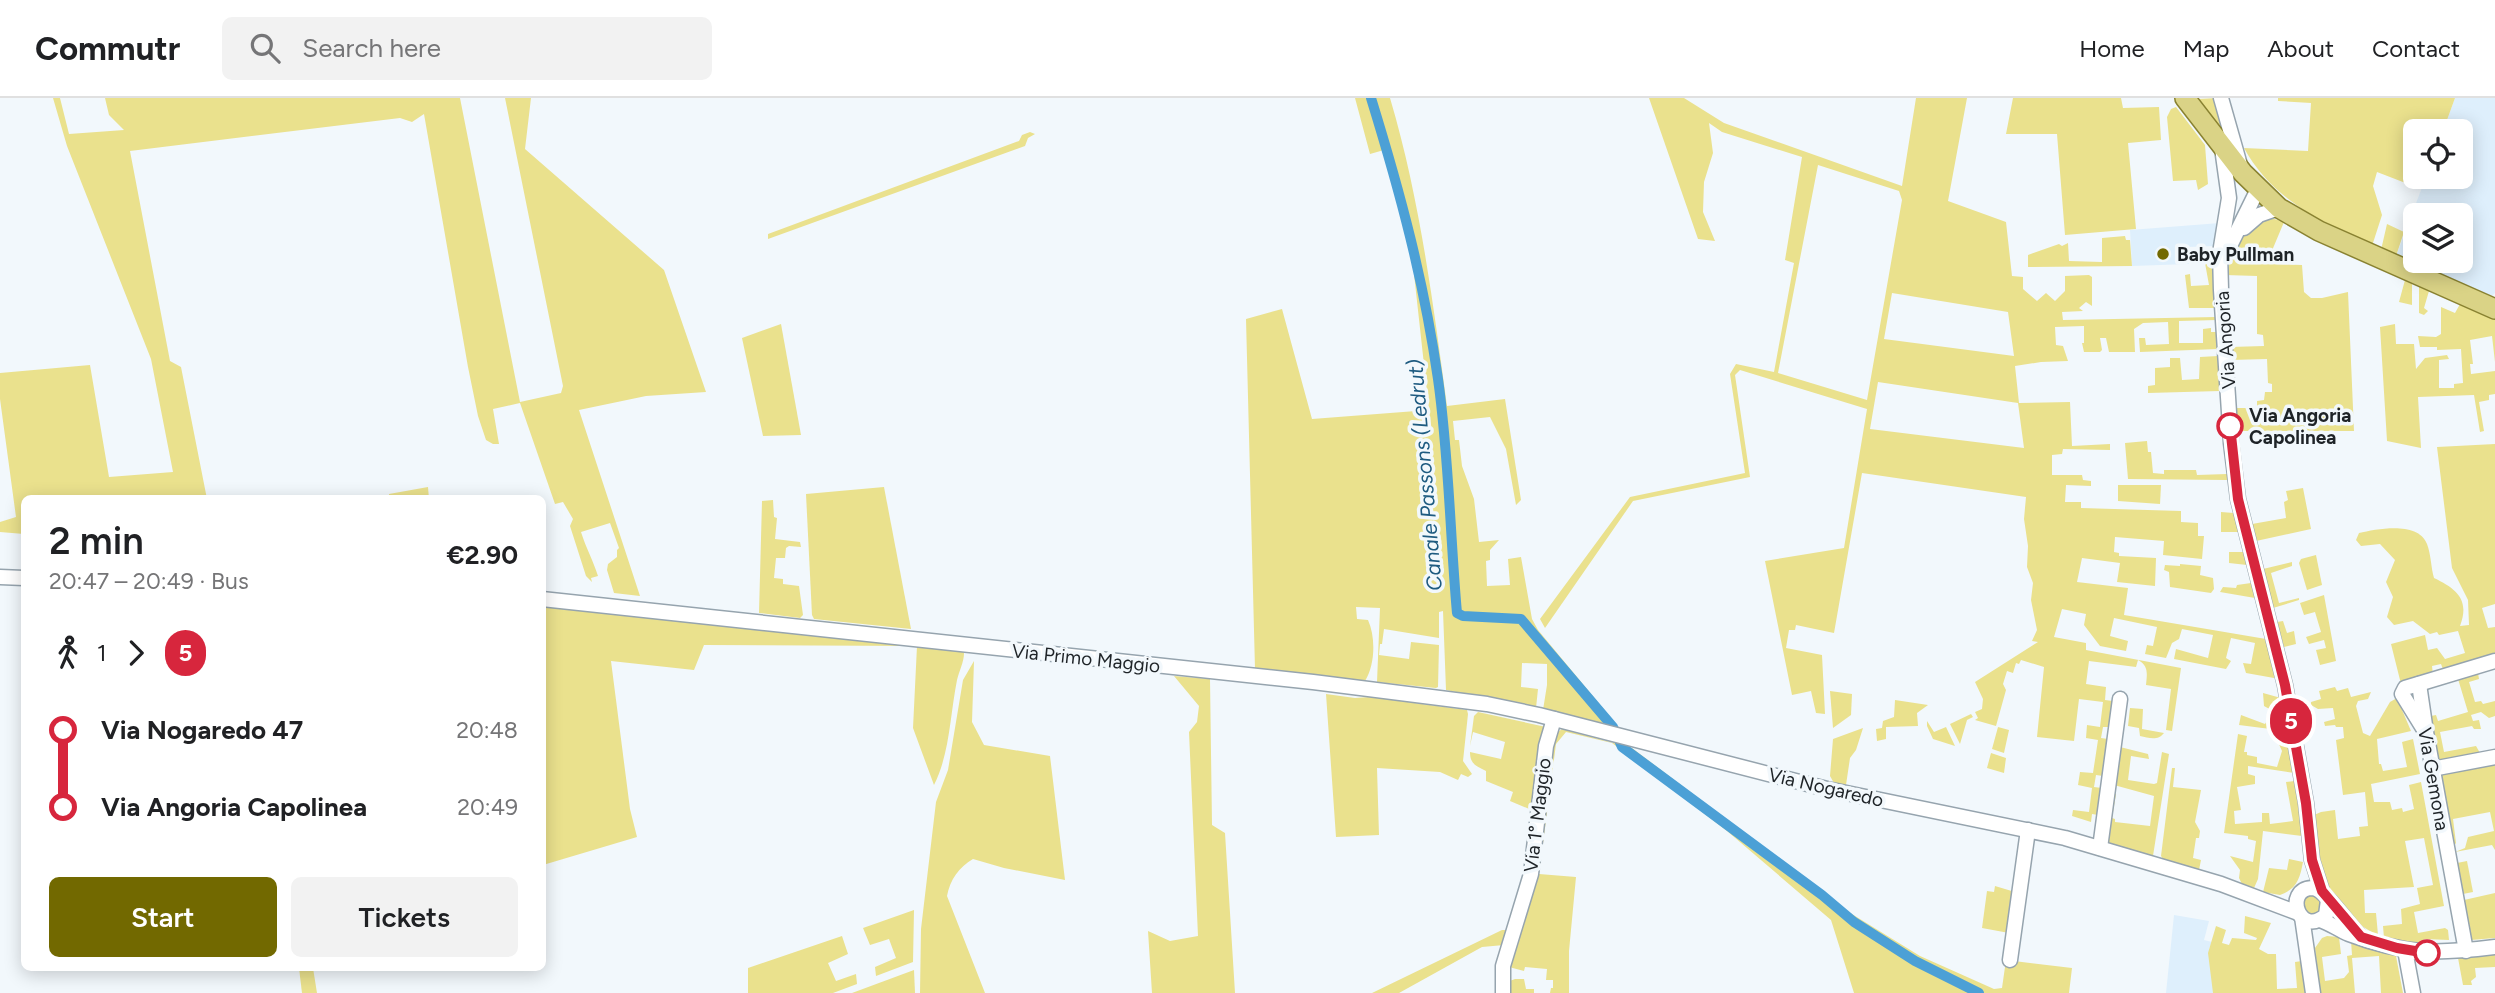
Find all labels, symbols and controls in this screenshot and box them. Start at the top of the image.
search box [222,17,712,80]
text: Commutr [35,29,180,68]
icon: search [246,29,284,67]
text: Search here [302,32,441,64]
text: Home [2079,34,2145,63]
text: Map [2183,34,2229,63]
text: About [2267,34,2334,63]
text: Contact [2372,34,2460,63]
map controls [2403,119,2473,273]
button: locate [2403,119,2473,189]
button: layers [2403,203,2473,273]
place label: Baby Pullman [2177,243,2294,266]
marker: Baby Pullman [2155,246,2171,262]
street label: Via Angoria [2211,290,2240,390]
water label: Canale Passons (Ledrut) [1402,358,1447,592]
place label: Via Angoria Capolinea [2249,404,2351,449]
marker: Via Angoria Capolinea [2217,413,2243,439]
text: 2 min [49,518,144,564]
text: €2.90 [446,539,518,571]
text: 20:47 – 20:49 · Bus [49,567,249,595]
icon: walk [49,634,87,672]
icon: forward [117,634,155,672]
text: 5 [179,638,192,667]
text: 1 [97,639,107,667]
street label: Via Primo Maggio [1011,639,1161,678]
line badge: 5 [2268,698,2314,744]
text: 5 [2284,706,2298,735]
text: Via Nogaredo 47 [101,714,303,746]
text: 20:48 [456,716,518,744]
street label: Via Gemona [2413,726,2454,832]
street label: Via 1° Maggio [1519,757,1556,874]
street label: Via Nogaredo [1766,763,1886,812]
text: Via Angoria Capolinea [101,791,367,823]
text: 20:49 [457,793,518,821]
button: Start [49,877,277,957]
button: Tickets [291,877,518,957]
unlabelled marker [2414,940,2440,966]

